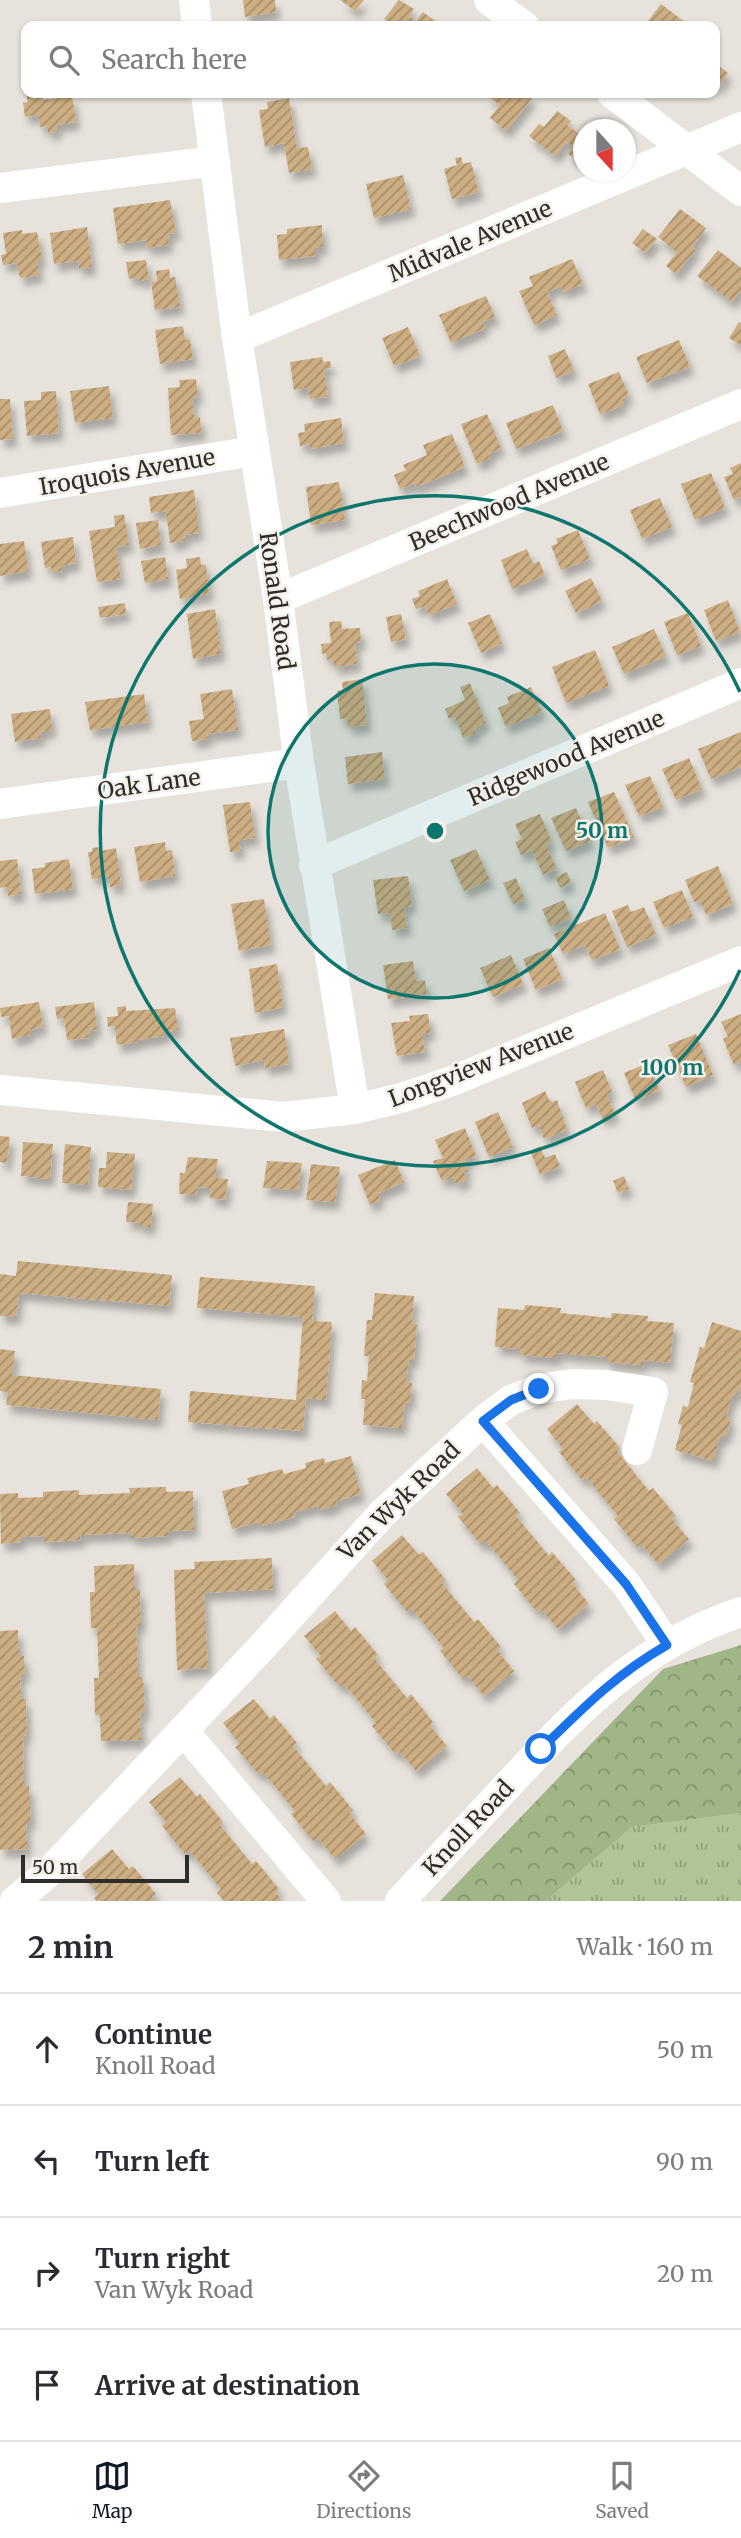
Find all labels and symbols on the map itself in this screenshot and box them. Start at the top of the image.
north arrow [573,119,636,182]
street label: Midvale Avenue [384,193,556,288]
street label: Iroquois Avenue [37,442,217,501]
street label: Beechwood Avenue [405,446,613,557]
street label: Ronald Road [253,530,302,672]
street label: Ridgewood Avenue [463,703,668,812]
street label: Oak Lane [96,762,202,805]
text: 50 m [576,817,628,844]
centre of rings [423,819,447,843]
street label: Longview Avenue [384,1016,577,1113]
text: 100 m [641,1054,703,1081]
route end [523,1373,554,1404]
street label: Van Wyk Road [331,1435,466,1567]
route start [525,1733,556,1764]
street label: Knoll Road [416,1774,519,1882]
scale bar [21,1852,189,1884]

